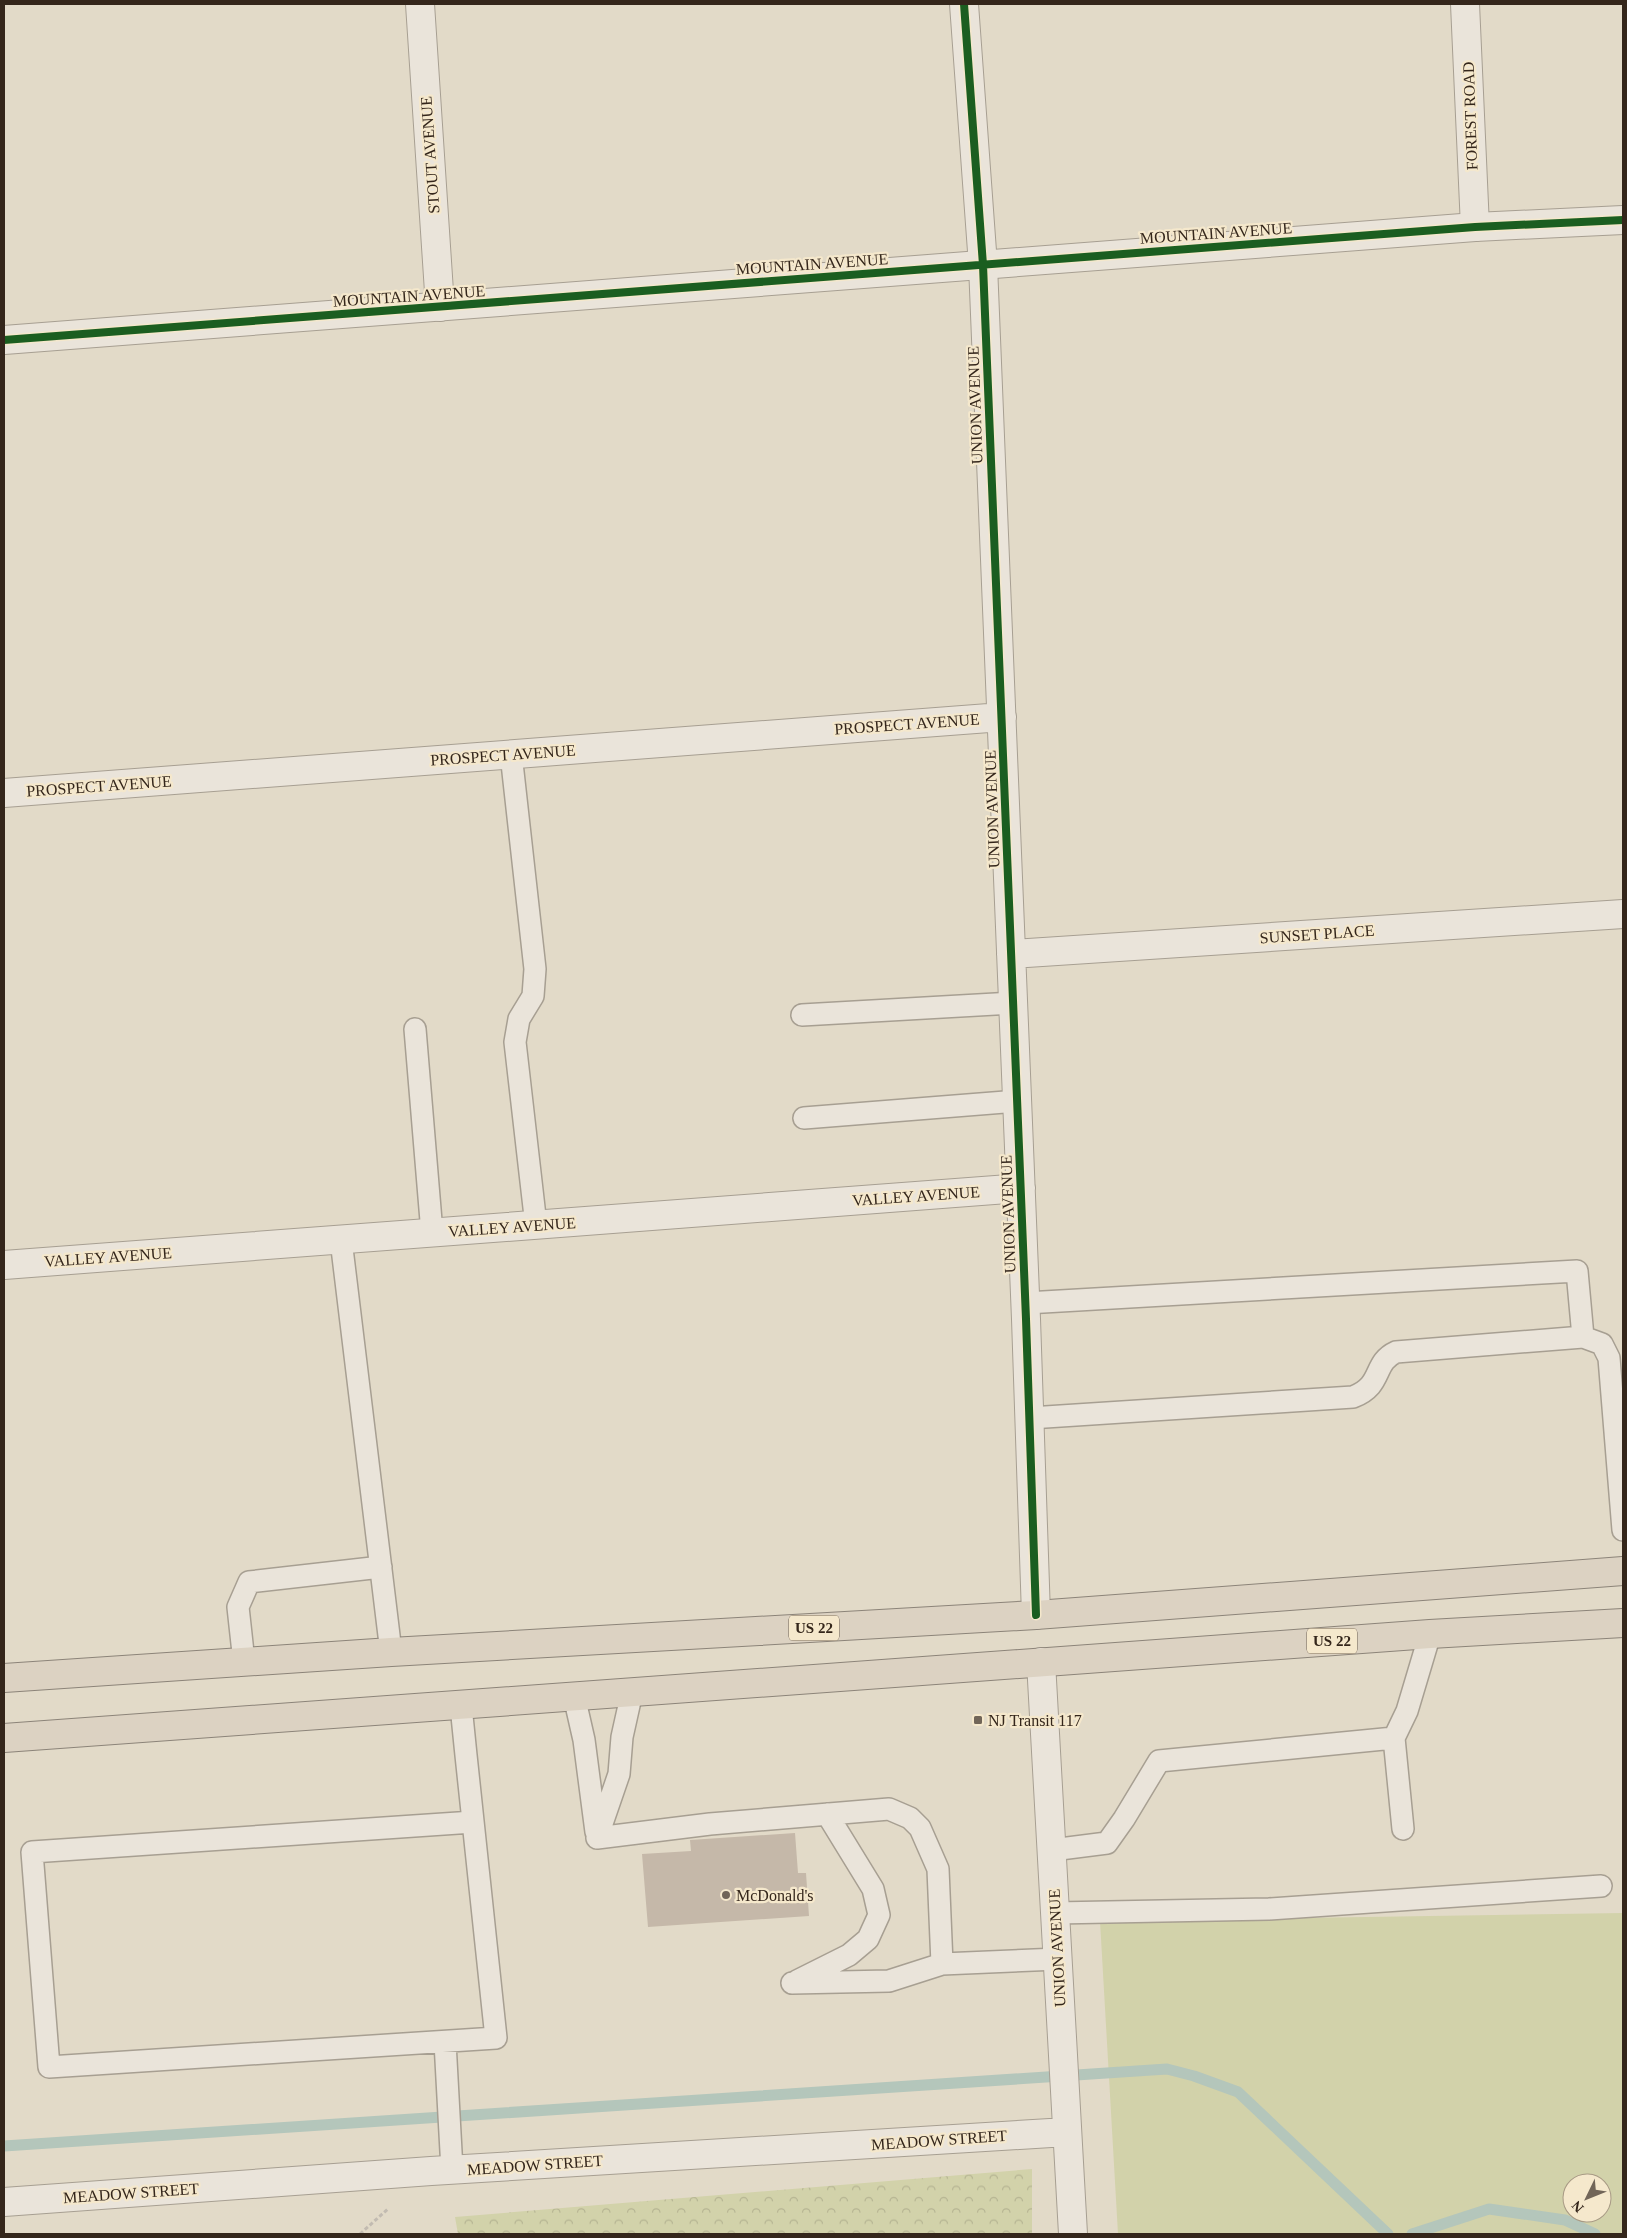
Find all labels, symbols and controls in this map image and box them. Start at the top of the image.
street label: FOREST ROAD [1460,61,1480,171]
street label: STOUT AVENUE [417,96,443,214]
street label: MOUNTAIN AVENUE [1139,219,1293,247]
street label: MOUNTAIN AVENUE [735,250,889,278]
street label: MOUNTAIN AVENUE [332,282,486,310]
street label: UNION AVENUE [964,346,986,464]
street label: PROSPECT AVENUE [834,710,980,738]
street label: PROSPECT AVENUE [430,741,576,769]
street label: UNION AVENUE [981,750,1003,868]
street label: PROSPECT AVENUE [26,772,172,800]
street label: SUNSET PLACE [1259,922,1375,946]
street label: UNION AVENUE [997,1155,1019,1273]
street label: VALLEY AVENUE [851,1183,981,1209]
street label: VALLEY AVENUE [447,1214,577,1240]
street label: VALLEY AVENUE [43,1244,173,1270]
road number: US 22 [789,1616,839,1640]
road number: US 22 [1307,1628,1357,1654]
place label: NJ Transit 117 [988,1712,1082,1729]
marker: NJ Transit 117 [972,1714,984,1726]
place label: McDonald's [736,1887,814,1904]
street label: UNION AVENUE [1045,1888,1069,2008]
marker: McDonald's [720,1889,732,1901]
street label: MEADOW STREET [871,2127,1008,2153]
street label: MEADOW STREET [467,2152,604,2178]
north arrow [1562,2173,1612,2223]
street label: MEADOW STREET [63,2180,200,2206]
text: N [1569,2198,1587,2215]

